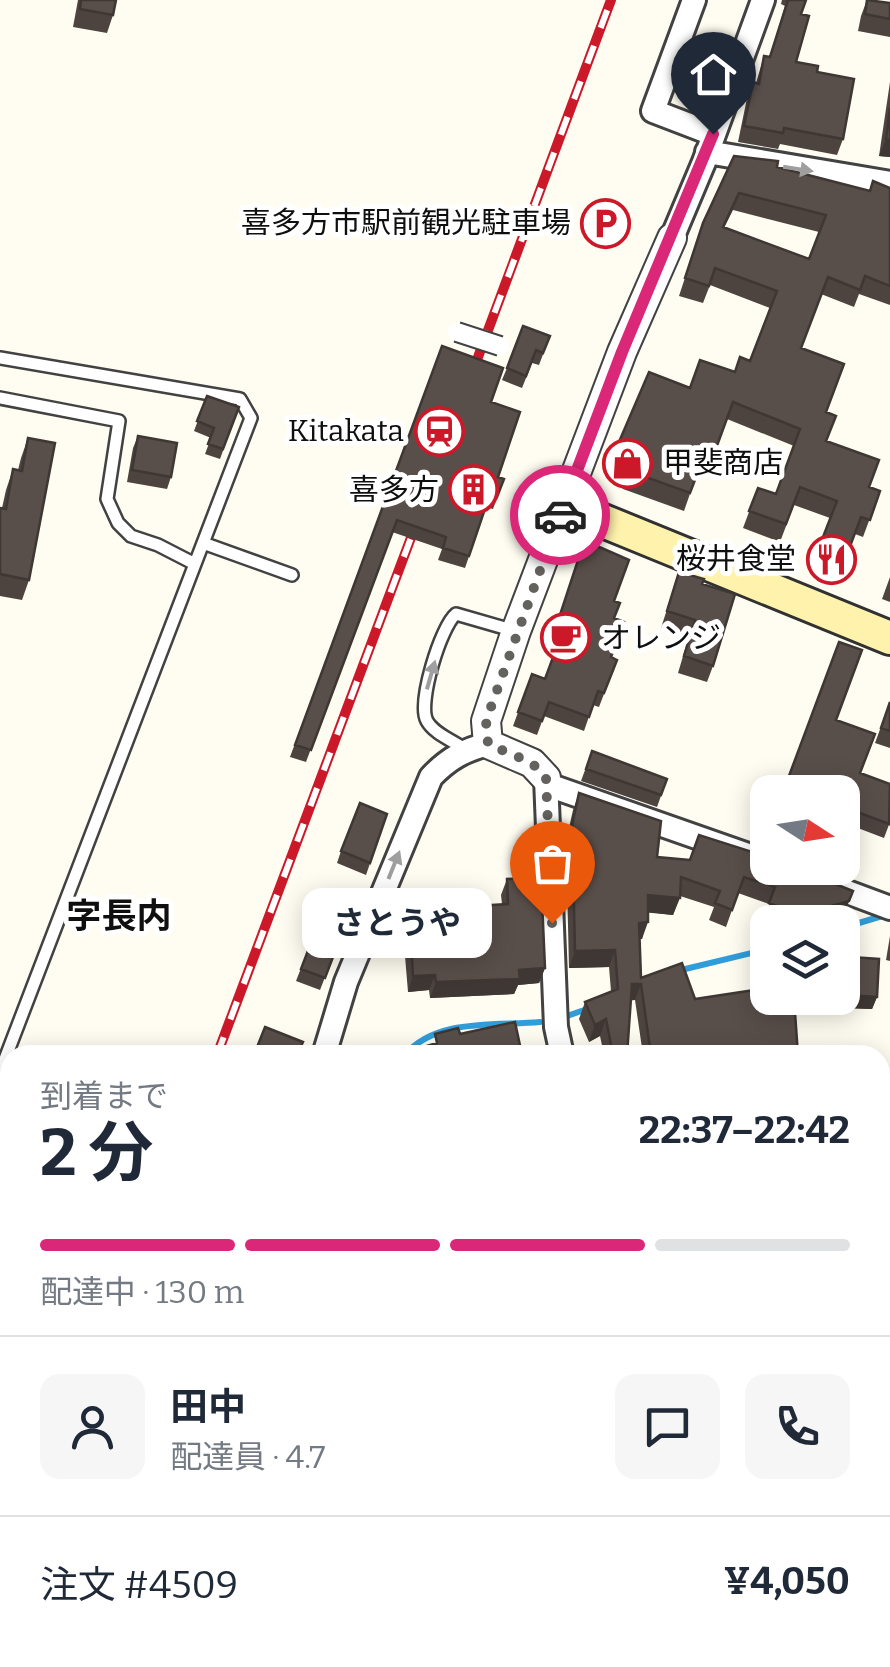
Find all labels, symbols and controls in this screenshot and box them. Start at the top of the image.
pin [671,32,756,135]
icon: home [686,47,741,102]
one-way arrow [783,162,814,177]
parking icon: 喜多方市駅前観光駐車場 [580,197,632,249]
place label: 喜多方市駅前観光駐車場 [241,205,571,241]
station icon: Kitakata [413,405,465,457]
place label: Kitakata [288,413,404,449]
shop icon: 甲斐商店 [602,437,654,489]
place label: 甲斐商店 [663,445,783,481]
building icon: 喜多方 [448,464,500,516]
courier [510,465,610,565]
place label: 喜多方 [349,472,439,508]
icon: car [533,488,588,543]
restaurant icon: 桜井食堂 [805,533,857,585]
place label: 桜井食堂 [676,541,796,577]
cafe icon: オレンジ [540,612,592,664]
place label: オレンジ [601,620,721,656]
one-way arrow [424,659,439,689]
north arrow [750,775,860,885]
map controls [750,775,860,1015]
pin [510,821,595,924]
icon: bag [525,836,580,891]
one-way arrow [387,850,403,880]
callout: さとうや [302,888,492,958]
district label: 字長内 [66,895,172,937]
text: さとうや [333,904,461,942]
button: layers [750,905,860,1015]
text: 到着まで [40,1077,168,1115]
text: 22:37–22:42 [639,1107,850,1153]
text: 2 分 [40,1114,153,1192]
text: 配達中 · 130 m [40,1273,244,1311]
button: person [40,1374,145,1479]
button: chat [615,1374,720,1479]
button: phone [745,1374,850,1479]
text: 田中 [170,1384,246,1430]
text: 配達員 · 4.7 [170,1438,325,1476]
text: ¥4,050 [724,1558,850,1604]
text: 注文 #4509 [40,1562,238,1608]

